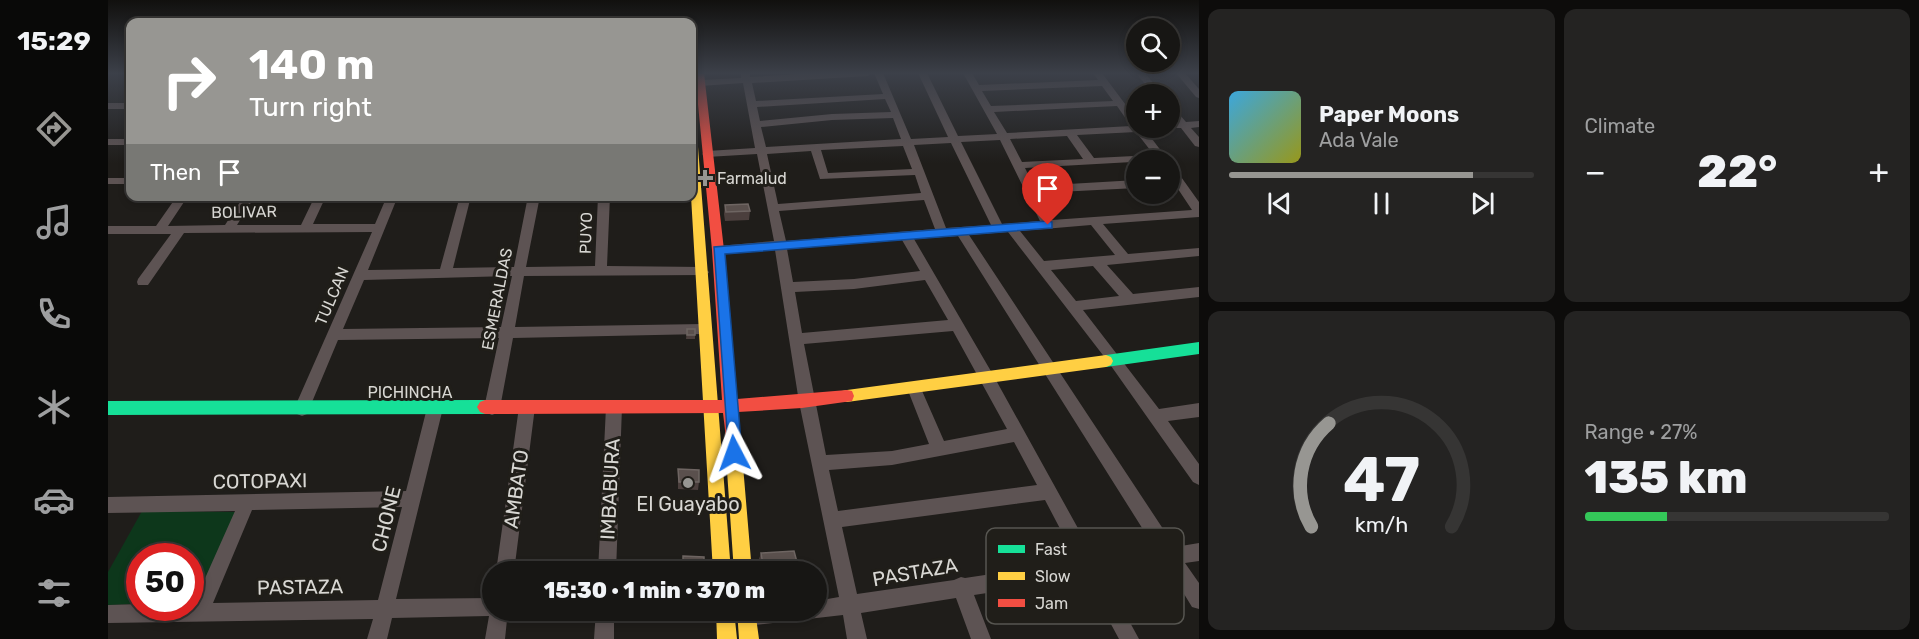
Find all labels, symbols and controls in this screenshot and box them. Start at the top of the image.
map controls [1126,18,1180,204]
button: search [1126,18,1180,72]
text: 15:29 [17,25,91,57]
text: 140 m [249,40,375,90]
icon: right [150,42,228,120]
button: + [1126,84,1180,138]
text: Turn right [249,91,372,123]
text: Paper Moons [1319,101,1459,128]
icon: directions [33,108,75,150]
text: Climate [1585,114,1655,138]
text: Ada Vale [1319,128,1399,152]
text: 22° [1697,145,1777,198]
button: − [1126,150,1180,204]
text: − [1585,152,1606,191]
text: + [1868,152,1889,191]
icon: arrive [213,156,246,189]
text: Then [150,159,201,186]
pin [1022,163,1073,225]
place label: Farmalud [717,169,787,188]
marker: Farmalud [698,171,712,185]
icon: arrive [1031,172,1064,205]
icon: previous [1263,187,1296,220]
icon: pause [1365,187,1398,220]
icon: next [1466,187,1499,220]
icon: music [33,201,75,243]
street label: BOLIVAR [211,202,277,222]
street label: PUYO [576,212,596,254]
street label: ESMERALDAS [478,246,516,352]
street label: TULCAN [311,264,353,328]
icon: phone [33,293,75,335]
street label: PICHINCHA [367,383,453,402]
icon: climate [33,386,75,428]
text: Range · 27% [1585,420,1698,444]
position arrow [702,421,766,485]
street label: IMBABURA [595,438,625,540]
text: 47 [1343,443,1420,517]
street label: AMBATO [499,448,533,530]
text: 135 km [1585,451,1747,504]
street label: COTOPAXI [212,468,308,494]
marker: El Guayabo [681,476,695,490]
icon: car [33,479,75,521]
street label: CHONE [366,484,406,554]
place label: El Guayabo [636,492,740,516]
text: km/h [1354,513,1408,538]
legend [986,528,1184,624]
text: Fast [1035,540,1067,559]
speed limit sign: 50 [126,543,204,621]
street label: PASTAZA [870,553,960,591]
text: Slow [1035,567,1071,586]
icon: filters [33,572,75,614]
street label: PASTAZA [257,574,343,600]
text: 15:30 · 1 min · 370 m [544,577,765,604]
text: Jam [1035,594,1068,613]

